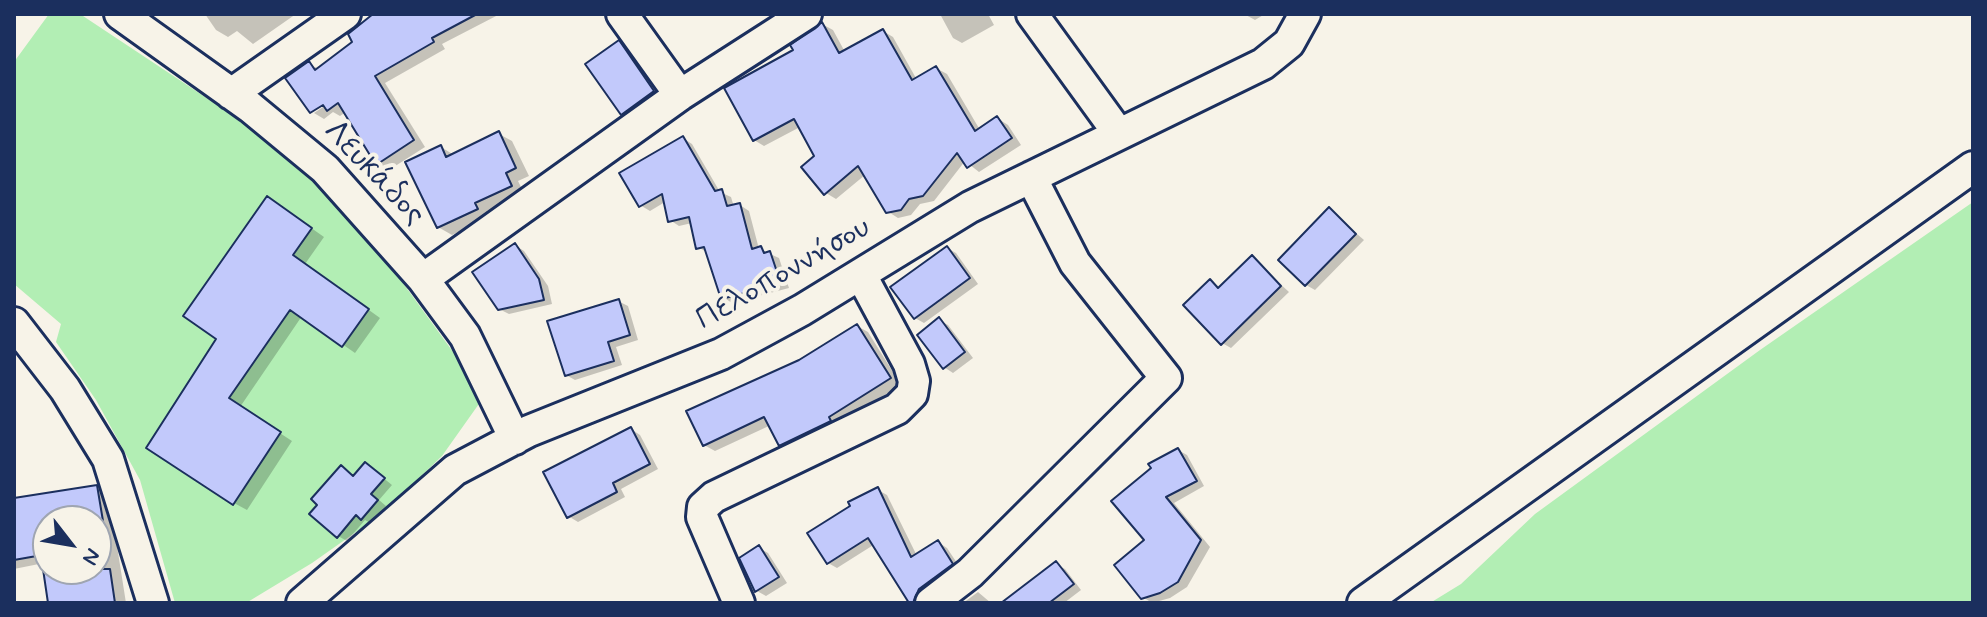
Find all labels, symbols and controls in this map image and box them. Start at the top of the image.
street label: Λευκάδος [314,114,432,234]
street label: Πελοποννήσου [690,210,878,340]
north arrow [32,505,112,585]
text: N [75,543,107,570]

